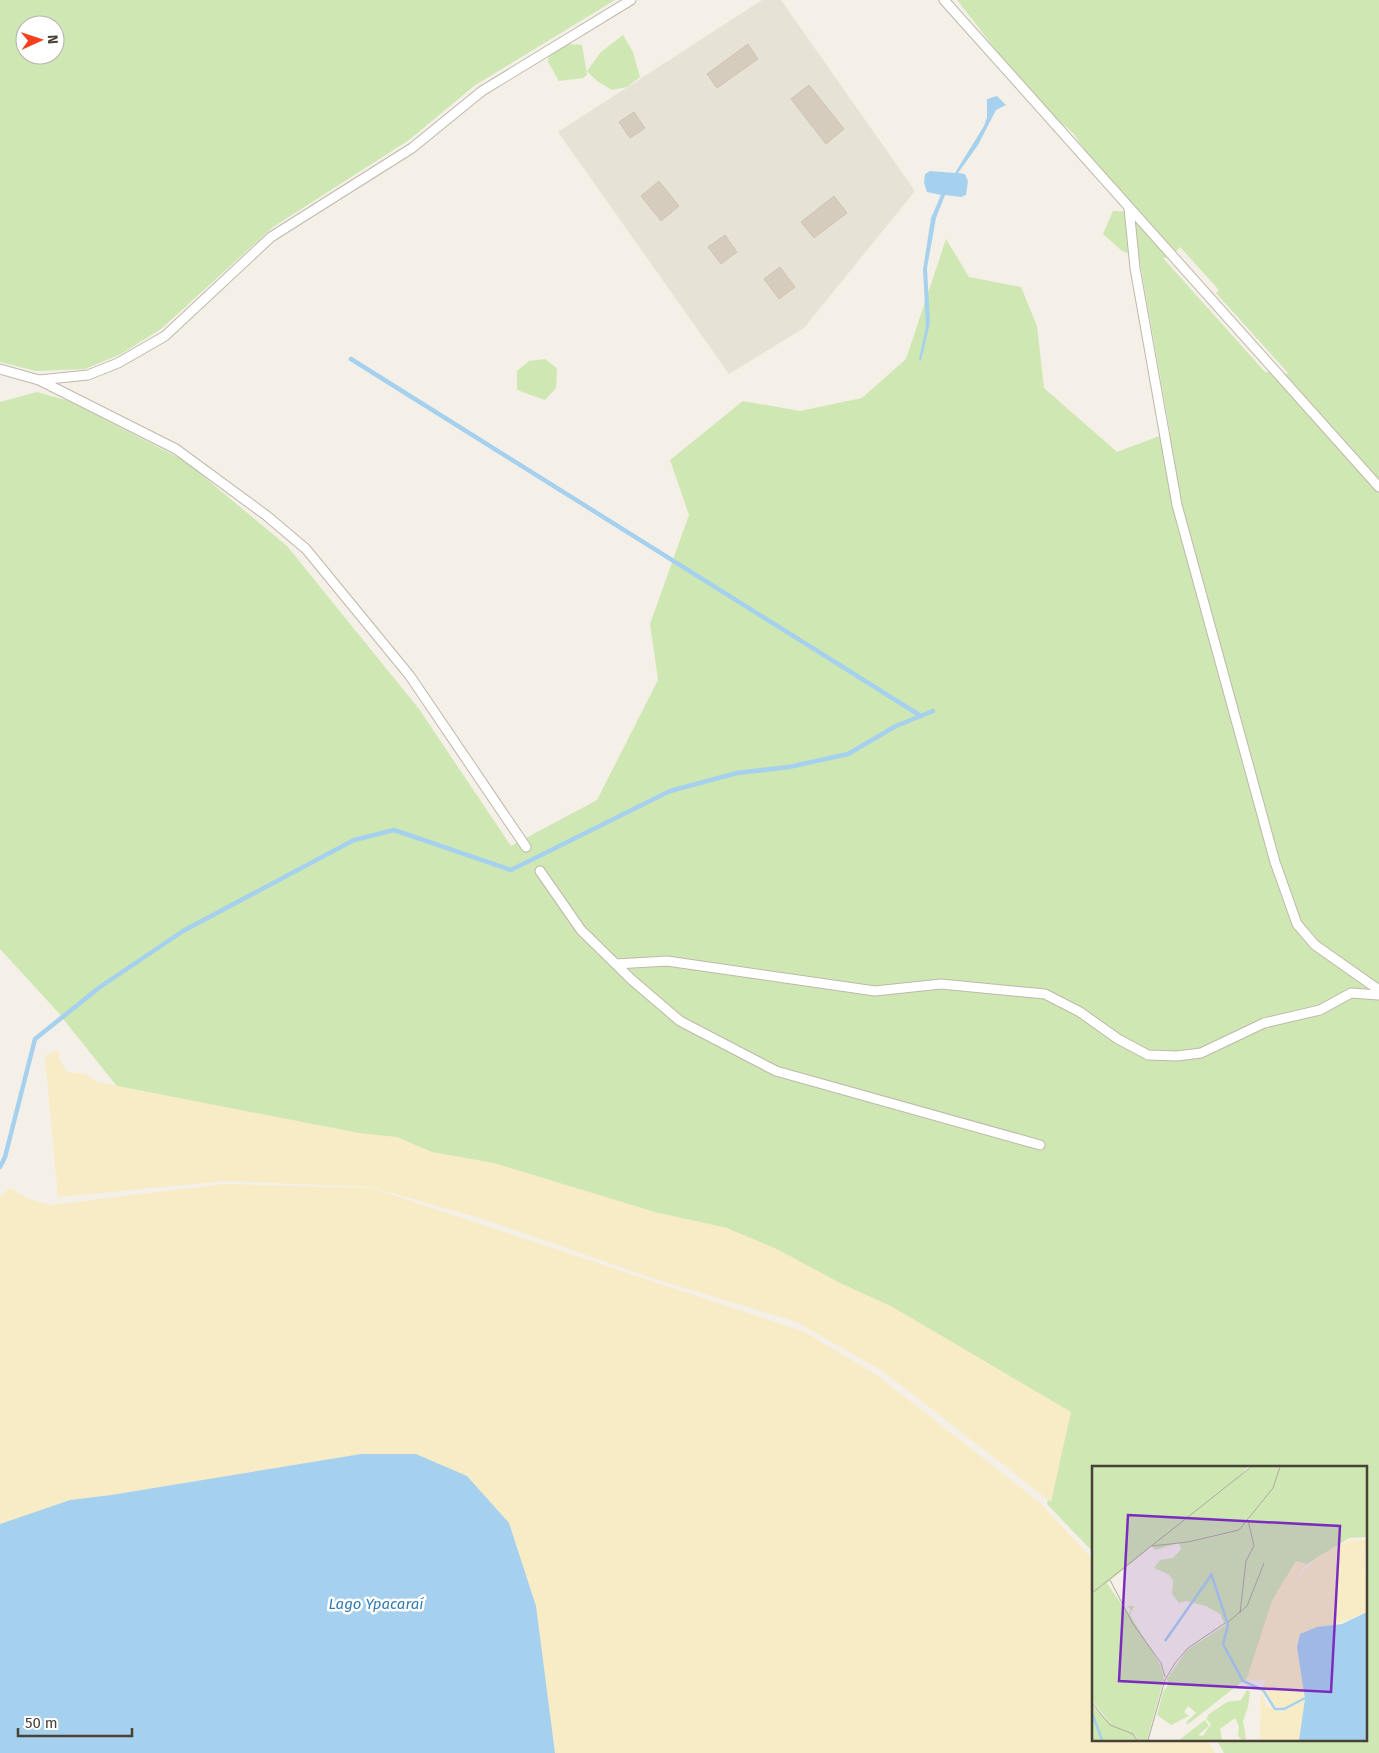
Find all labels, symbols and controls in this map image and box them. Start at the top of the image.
north arrow [15,15,65,65]
text: N [44,34,61,44]
inset map [1092,1466,1366,1740]
water label: Lago Ypacaraí [329,1595,424,1613]
scale bar [18,1706,131,1738]
text: 50 m [25,1714,58,1732]

